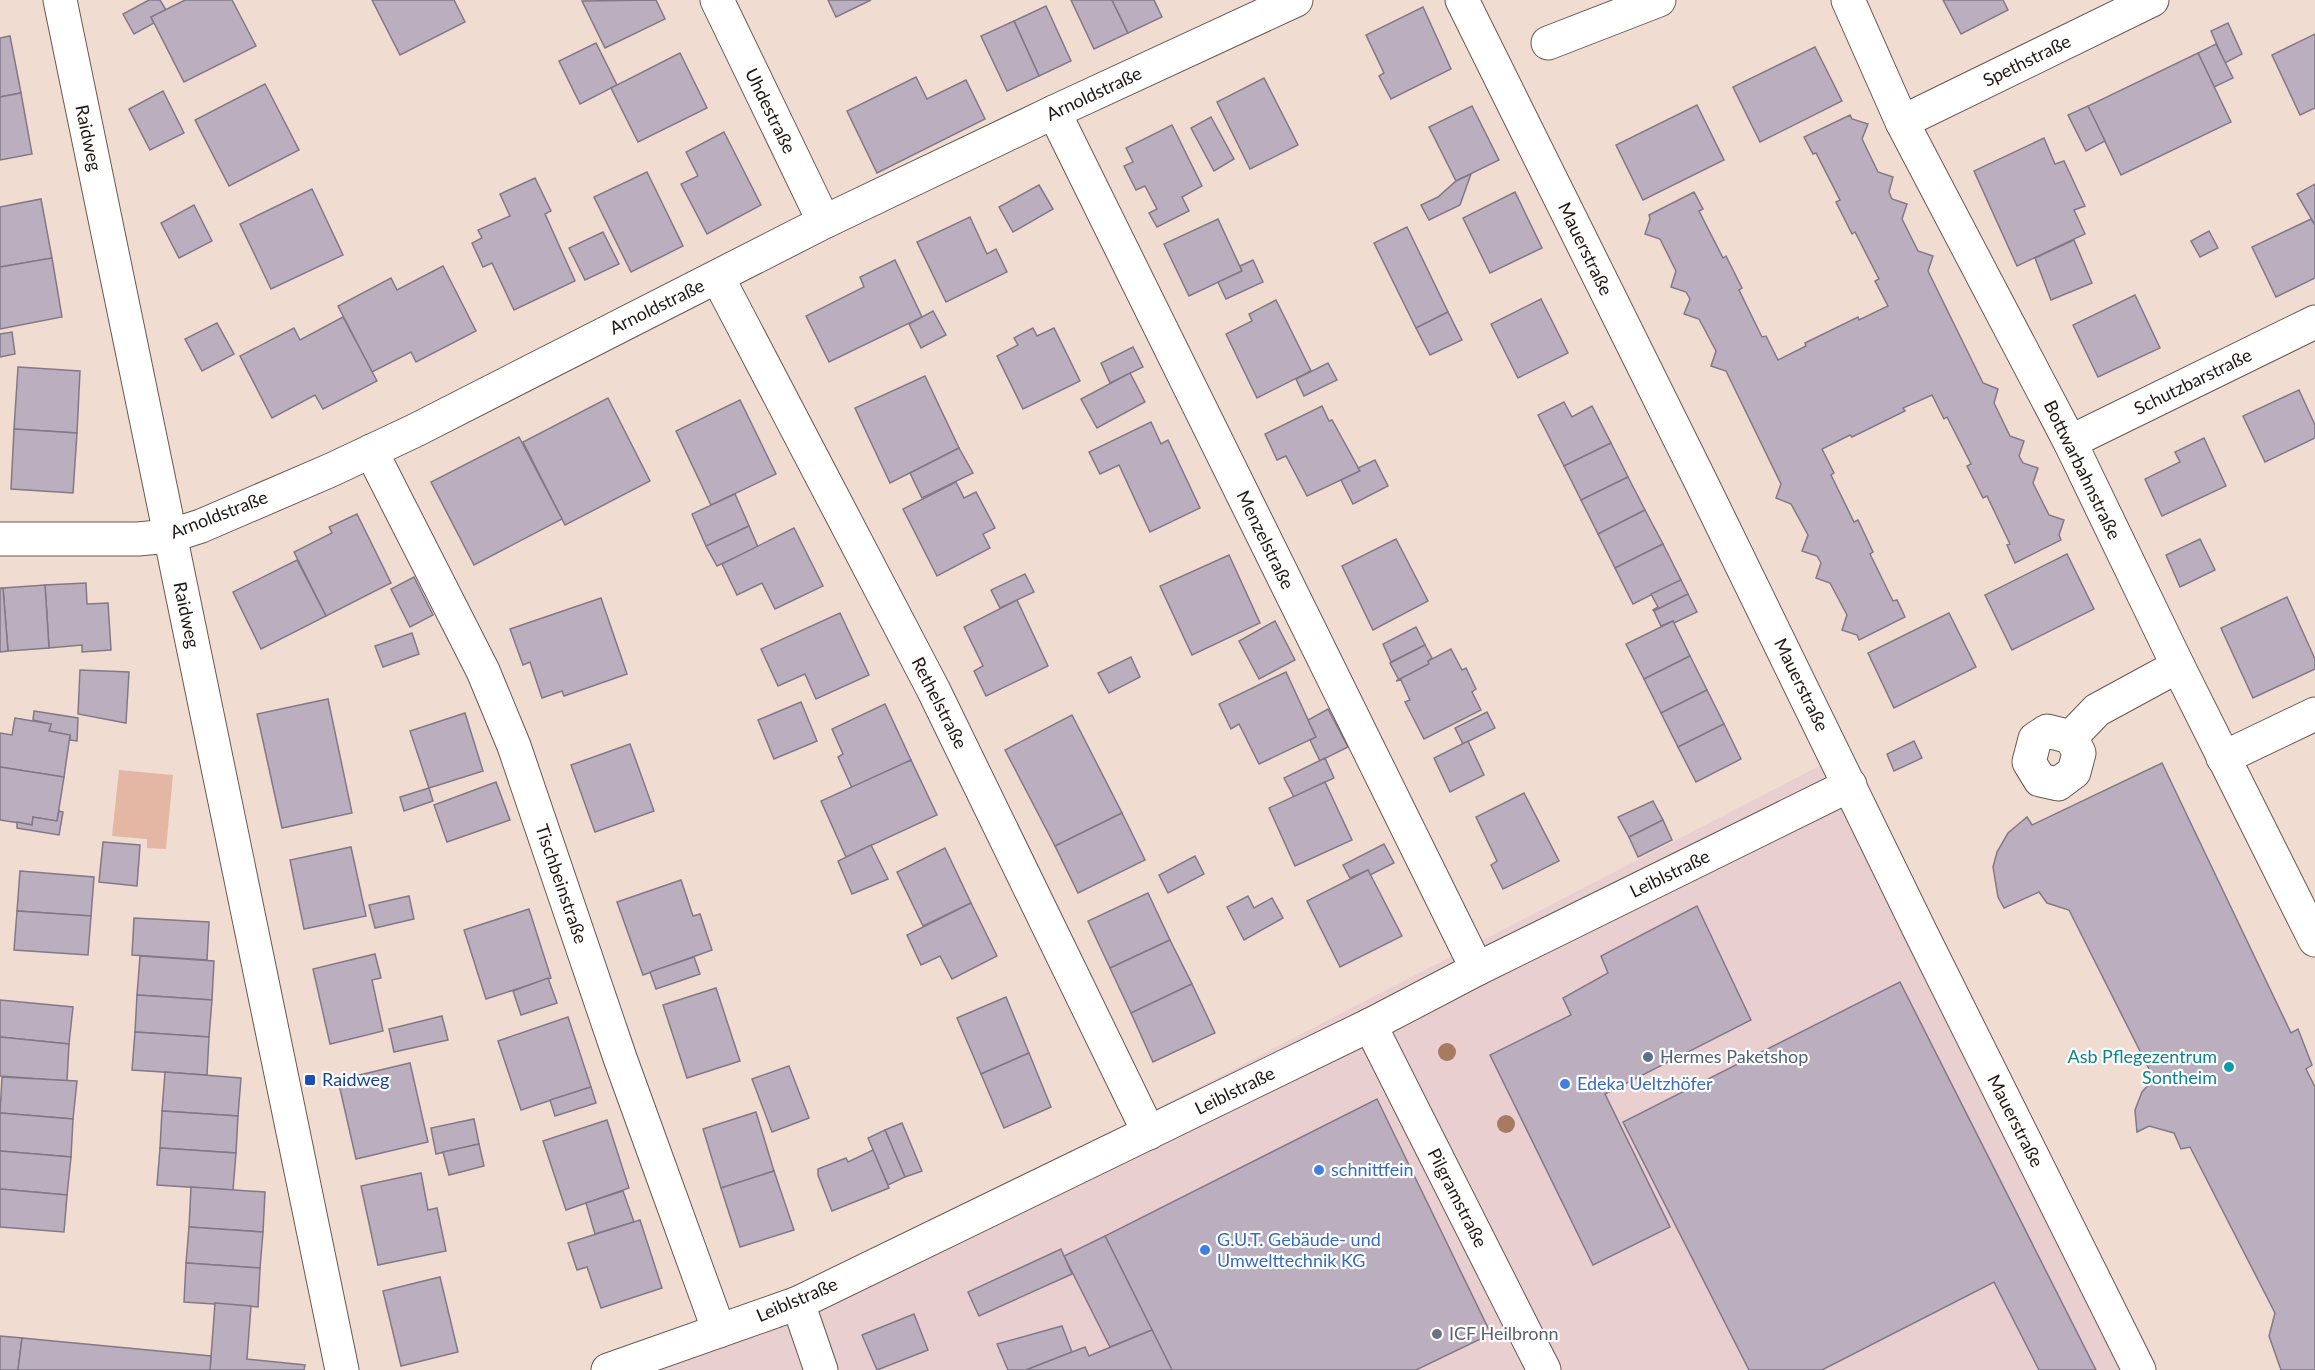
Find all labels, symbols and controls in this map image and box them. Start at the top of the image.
street label: Spethstraße [1979,29,2074,91]
street label: Arnoldstraße [1042,61,1145,125]
street label: Uhdestraße [741,64,801,157]
street label: Raidweg [71,103,107,173]
street label: Mauerstraße [1554,198,1618,299]
street label: Arnoldstraße [606,274,708,339]
street label: Schutzbarstraße [2130,343,2255,419]
street label: Bottwarbahnstraße [2040,396,2126,543]
street label: Arnoldstraße [167,485,271,543]
street label: Menzelstraße [1233,487,1299,593]
street label: Raidweg [169,580,205,650]
street label: Mauerstraße [1770,634,1834,735]
street label: Rethelstraße [907,653,972,752]
street label: Tischbeinstraße [531,821,593,946]
street label: Leiblstraße [1626,844,1713,902]
place label: Hermes Paketshop [1660,1045,1808,1067]
place label: Asb Pflegezentrum Sontheim [2067,1045,2217,1088]
marker: Hermes Paketshop [1641,1050,1655,1064]
marker: Asb Pflegezentrum Sontheim [2222,1060,2236,1074]
street label: Leiblstraße [1191,1061,1278,1119]
place label: Raidweg [322,1068,389,1090]
street label: Mauerstraße [1983,1071,2049,1171]
place label: Edeka Ueltzhöfer [1577,1072,1713,1094]
marker: Raidweg [303,1073,317,1087]
marker: Edeka Ueltzhöfer [1558,1077,1572,1091]
street label: Pilgramstraße [1423,1144,1492,1251]
place label: schnittfein [1331,1158,1414,1180]
marker: schnittfein [1312,1163,1326,1177]
place label: G.U.T. Gebäude- und Umwelttechnik KG [1217,1228,1381,1271]
marker: G.U.T. Gebäude- und Umwelttechnik KG [1198,1243,1212,1257]
street label: Leiblstraße [753,1272,841,1326]
place label: ICF Heilbronn [1449,1322,1559,1344]
marker: ICF Heilbronn [1430,1327,1444,1341]

